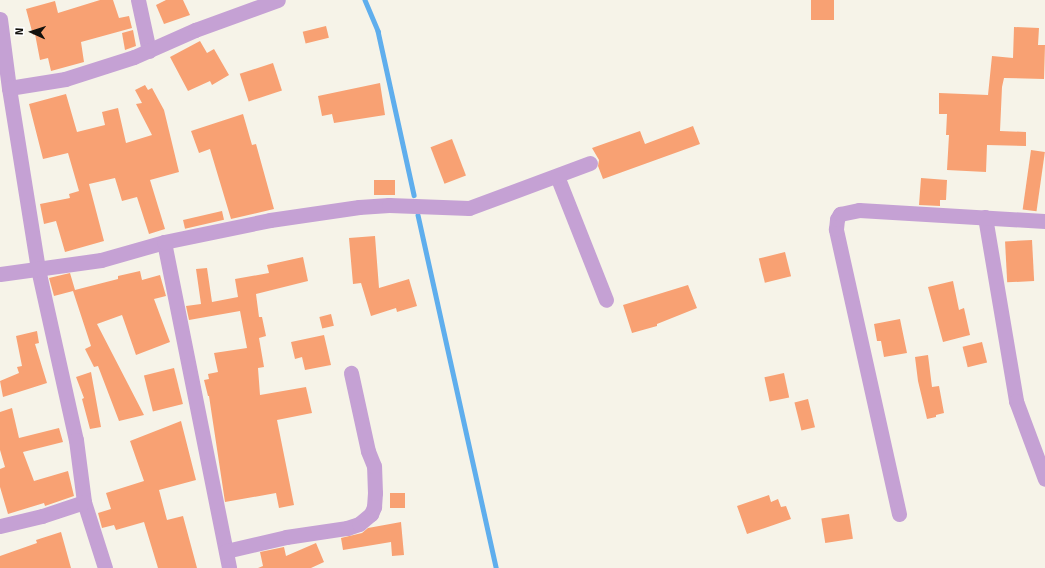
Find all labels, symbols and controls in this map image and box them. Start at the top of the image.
north arrow [12,12,52,52]
text: N [13,27,26,35]

